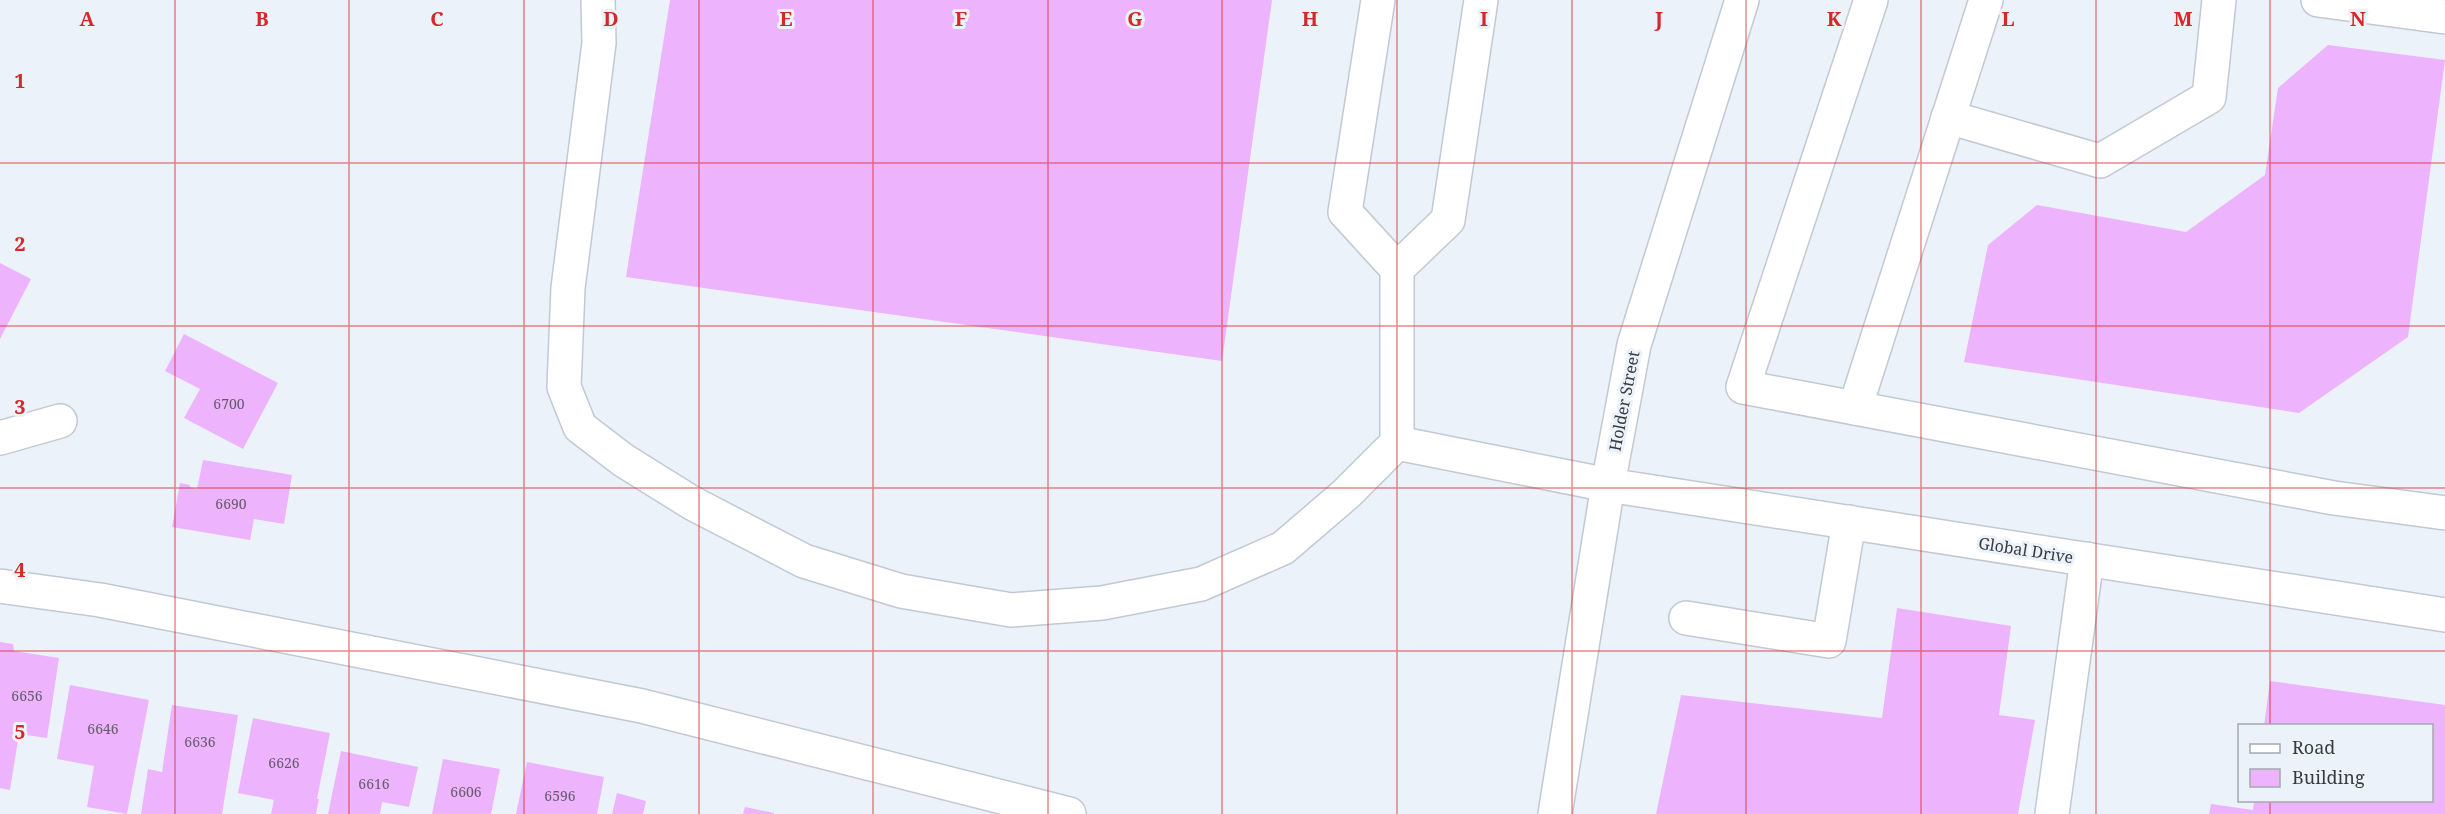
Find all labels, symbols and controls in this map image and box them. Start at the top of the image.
text: A [79,5,95,32]
text: B [255,5,269,32]
text: C [430,5,444,32]
text: D [603,5,619,32]
text: E [779,5,793,32]
text: F [955,5,967,32]
text: G [1127,5,1143,32]
text: H [1302,5,1318,32]
text: I [1480,5,1488,32]
text: J [1654,5,1663,32]
text: K [1827,5,1842,32]
text: L [2001,5,2015,32]
text: M [2173,5,2193,32]
text: N [2350,5,2366,32]
text: 1 [14,67,26,94]
text: 2 [14,230,26,257]
street label: Holder Street [1604,349,1645,453]
text: 3 [14,393,26,420]
house number: 6700 [213,394,245,413]
house number: 6690 [215,494,247,513]
street label: Global Drive [1977,532,2075,568]
text: 4 [14,556,26,583]
house number: 6656 [11,686,43,705]
text: 5 [14,718,26,745]
house number: 6646 [87,719,119,738]
legend [2238,724,2433,802]
house number: 6636 [184,732,216,751]
text: Road [2292,735,2335,759]
house number: 6626 [268,753,300,772]
text: Building [2292,765,2365,789]
house number: 6616 [358,774,390,793]
house number: 6606 [450,782,482,801]
house number: 6596 [544,786,576,805]

